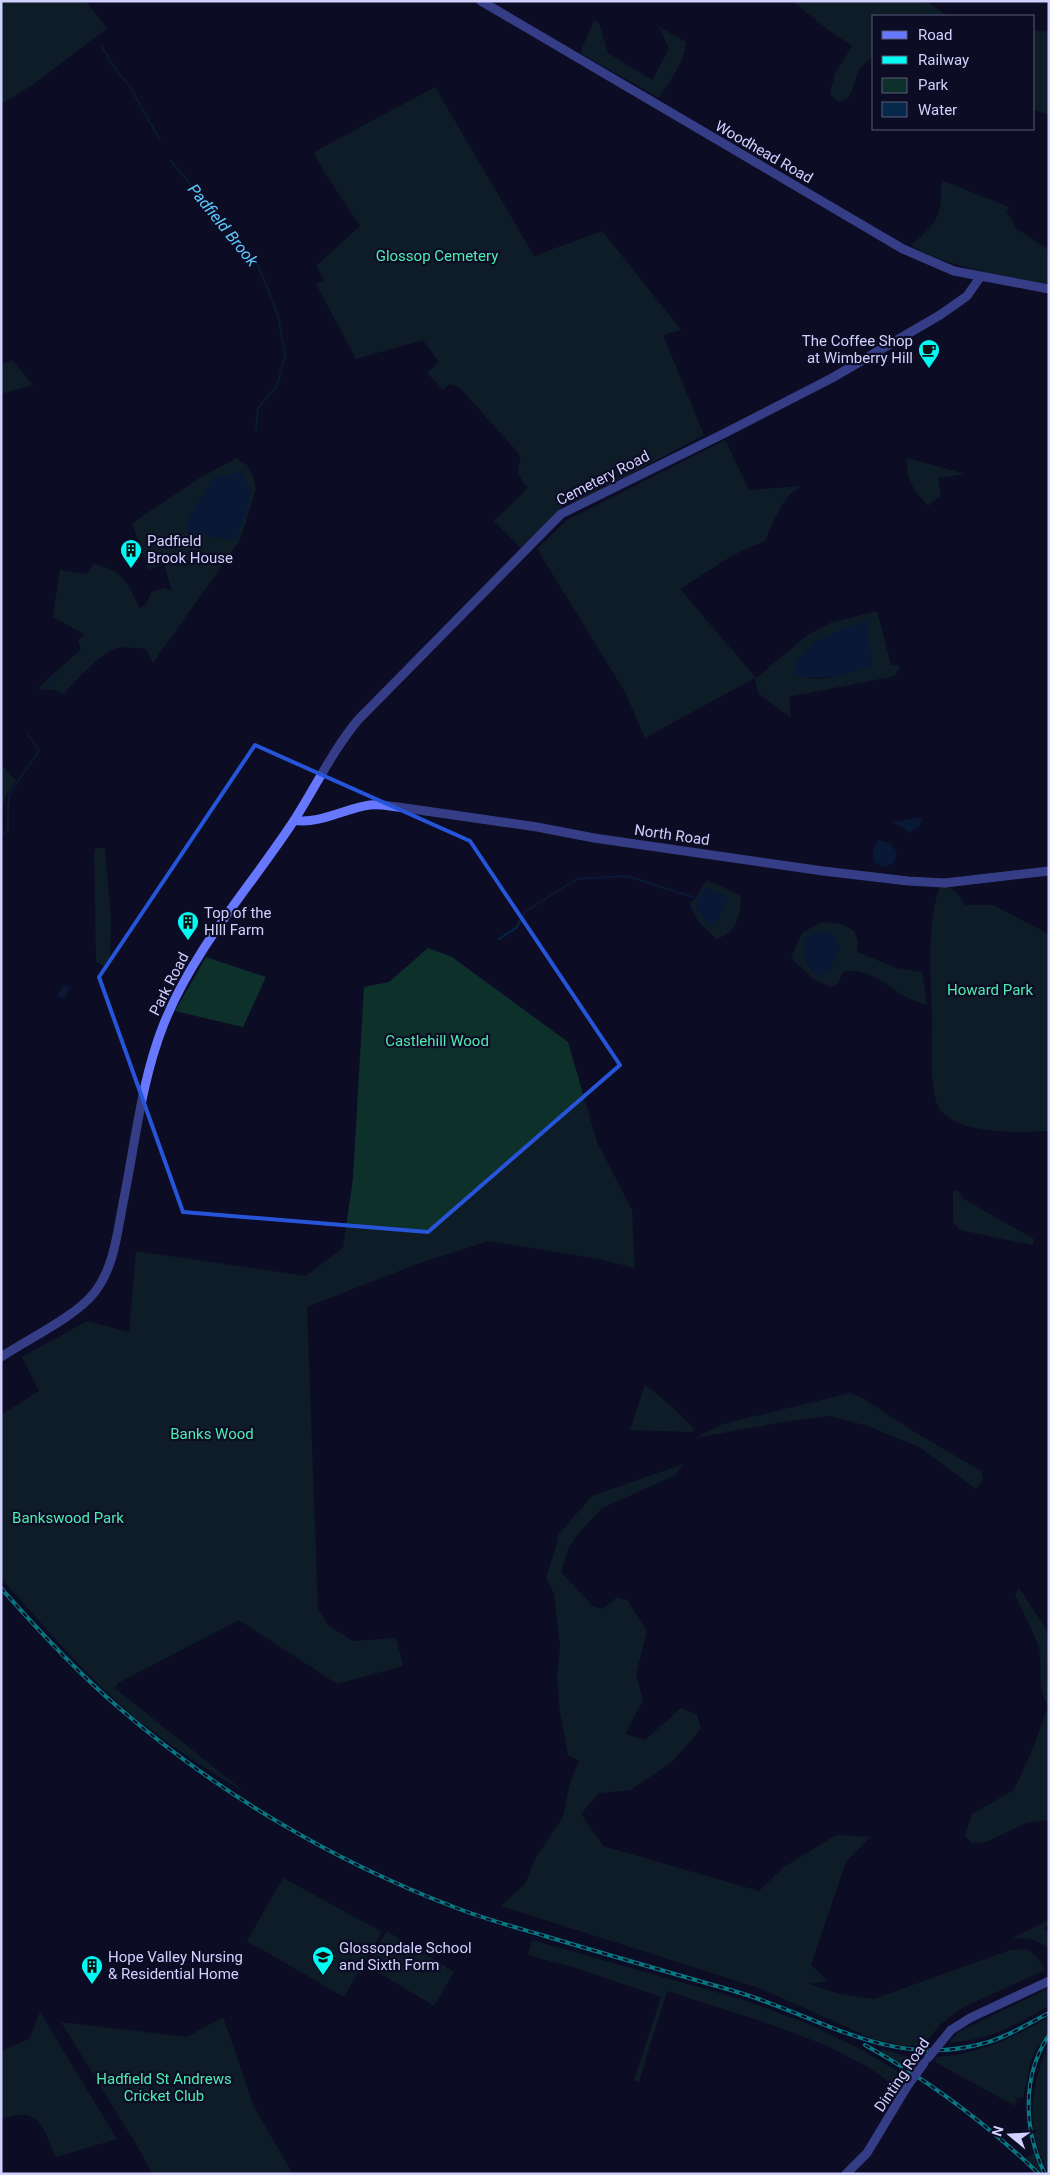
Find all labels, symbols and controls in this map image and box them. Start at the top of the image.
legend [872,15,1035,130]
text: Road [918,26,952,44]
text: Railway [918,51,969,69]
text: Park [918,76,949,94]
text: Water [918,101,957,119]
street label: Woodhead Road [712,117,816,187]
water label: Padfield Brook [184,180,263,271]
park label: Glossop Cemetery [376,247,498,265]
place label: The Coffee Shop at Wimberry Hill [802,332,913,367]
cafe icon: The Coffee Shop at Wimberry Hill [917,338,941,369]
street label: Cemetery Road [553,447,653,509]
place label: Padfield Brook House [147,532,233,567]
building icon: Padfield Brook House [119,538,143,569]
street label: North Road [633,821,711,849]
place label: Top of the HIll Farm [204,904,272,939]
building icon: Top of the HIll Farm [176,910,200,941]
street label: Park Road [145,949,193,1019]
park label: Howard Park [947,981,1033,999]
park label: Castlehill Wood [385,1032,489,1050]
park label: Banks Wood [170,1425,254,1443]
park label: Bankswood Park [12,1509,124,1527]
place label: Glossopdale School and Sixth Form [339,1939,472,1974]
school or university icon: Glossopdale School and Sixth Form [311,1945,335,1976]
place label: Hope Valley Nursing & Residential Home [108,1948,243,1983]
building icon: Hope Valley Nursing & Residential Home [80,1954,104,1985]
street label: Dinting Road [871,2035,933,2115]
park label: Hadfield St Andrews Cricket Club [96,2070,232,2105]
north arrow [985,2110,1035,2160]
text: N [988,2124,1007,2138]

